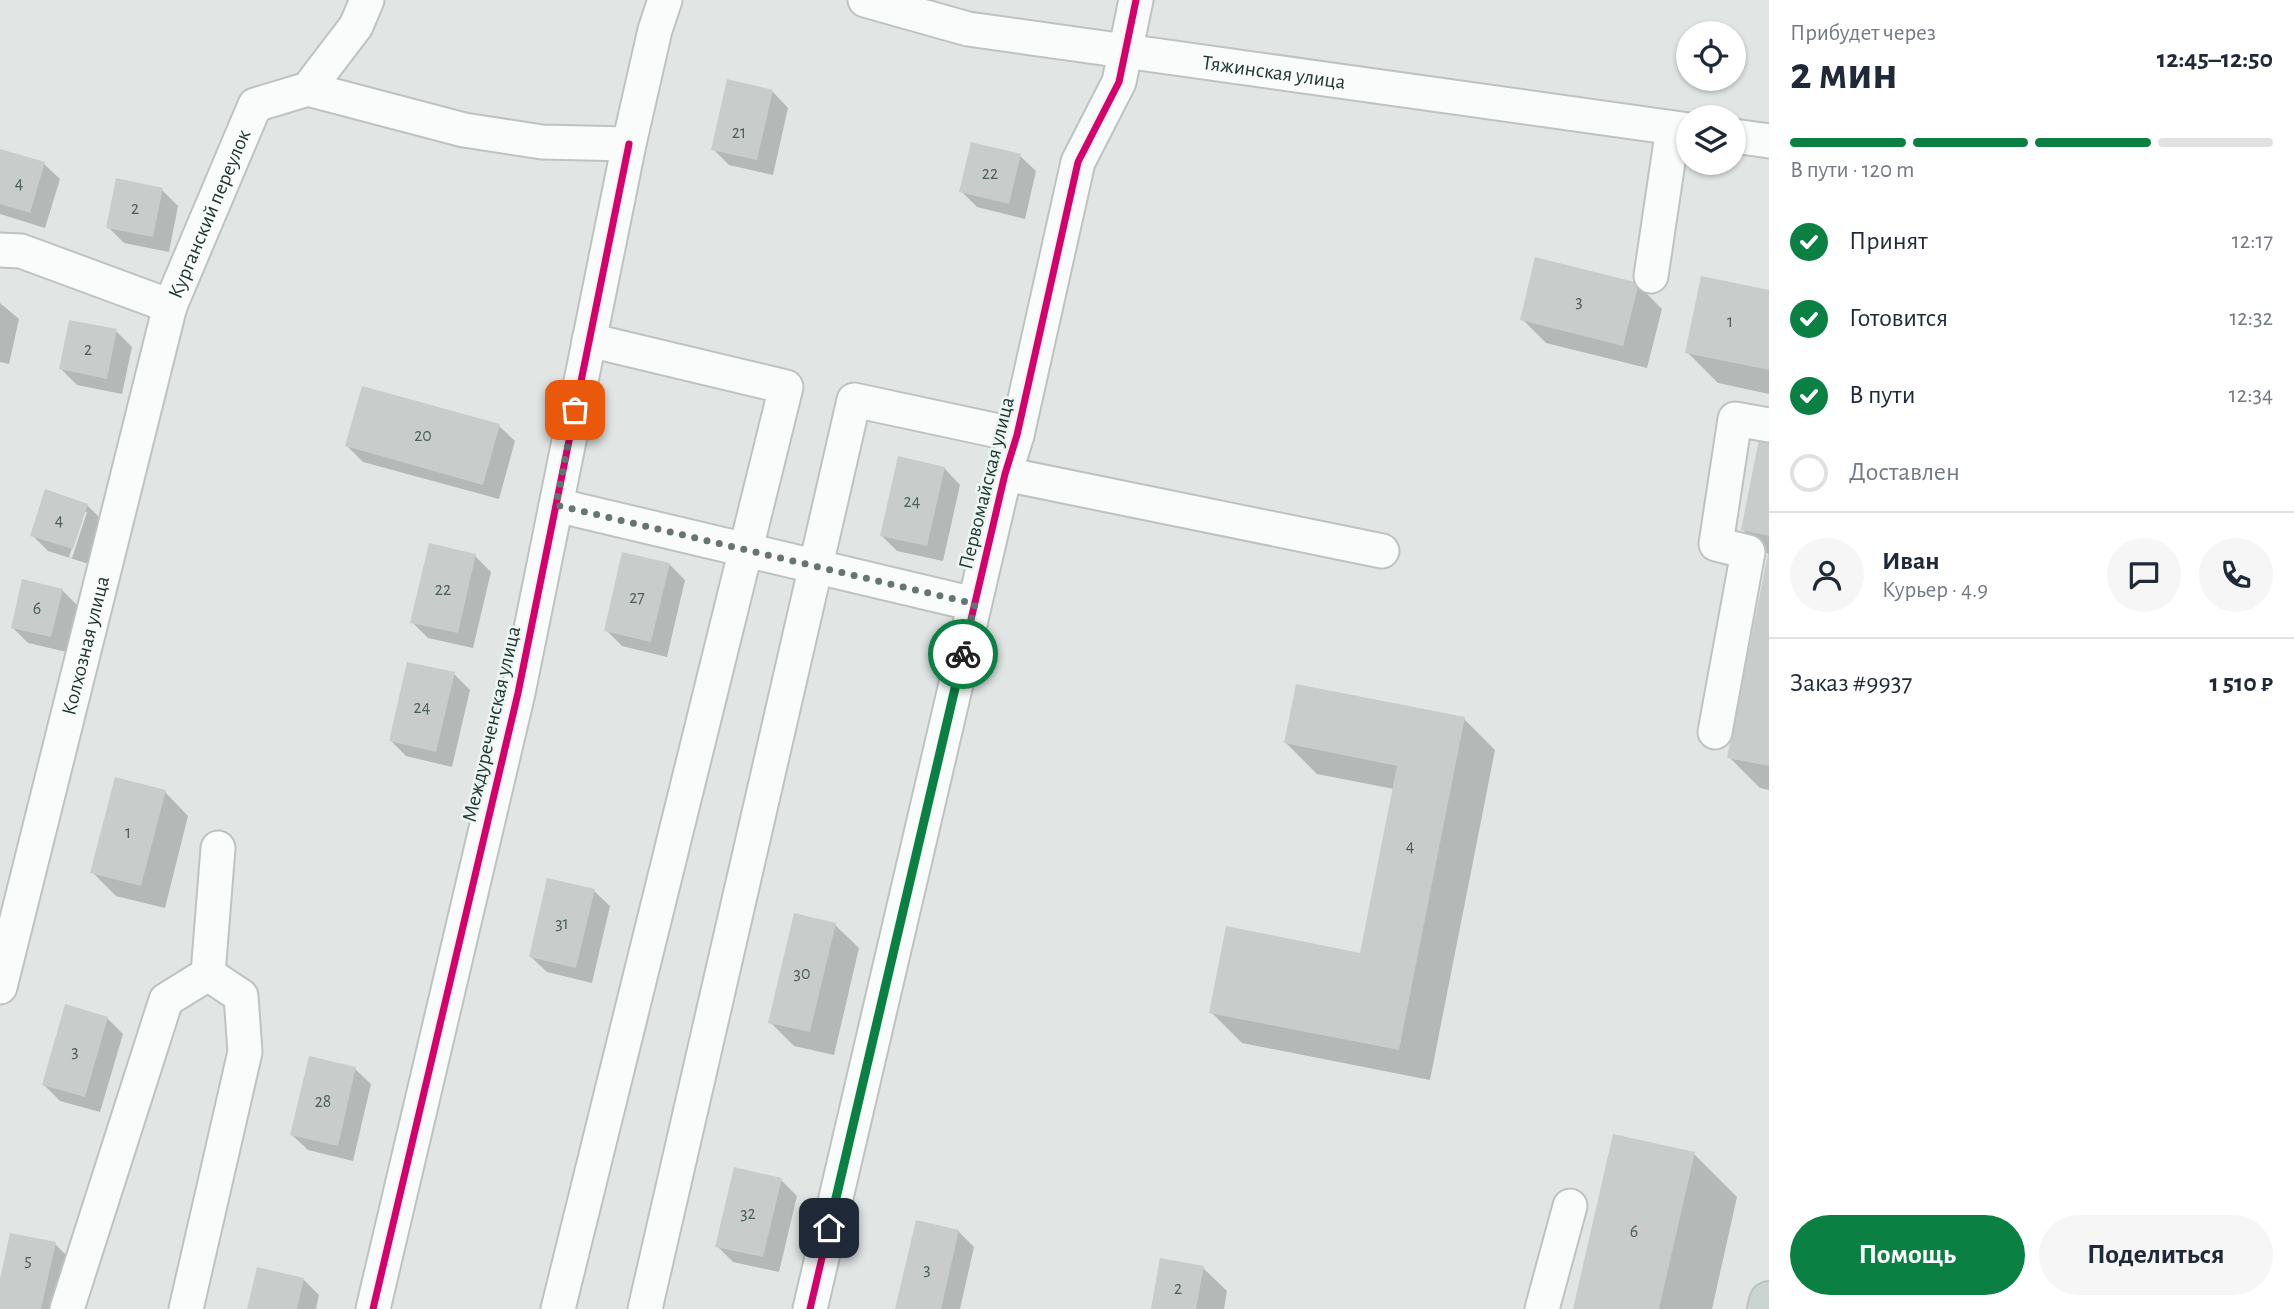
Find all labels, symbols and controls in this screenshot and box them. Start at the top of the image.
map controls [1676,21,1746,175]
button: locate [1676,21,1746,91]
text: Прибудет через [1790,22,1936,45]
text: 12:45–12:50 [2157,46,2273,72]
text: 2 мин [1790,51,1898,97]
street label: Тяжинская улица [1201,52,1347,93]
button: layers [1676,105,1746,175]
house number: 21 [732,124,746,142]
street label: Курганский переулок [164,126,255,302]
text: В пути · 120 m [1790,159,1914,182]
house number: 22 [982,165,998,183]
house number: 4 [15,175,24,193]
house number: 2 [131,200,139,218]
icon: check [1790,223,1828,261]
text: Принят [1849,228,1928,254]
text: 12:17 [2232,230,2273,253]
house number: 3 [1575,293,1583,311]
icon: check [1790,300,1828,338]
text: Готовится [1849,305,1948,331]
text: 12:32 [2229,307,2273,330]
house number: 1 [1727,313,1733,331]
house number: 2 [84,341,92,359]
icon: check [1790,377,1828,415]
pin [545,380,605,440]
text: В пути [1849,382,1915,408]
text: 12:34 [2229,384,2273,407]
icon: bag [556,391,594,429]
street label: Первомайская улица [955,394,1018,571]
house number: 20 [414,427,432,445]
text: Доставлен [1849,459,1960,485]
house number: 24 [904,493,921,511]
house number: 4 [55,512,64,530]
button: person [1790,538,1864,612]
button: chat [2107,538,2181,612]
button: phone [2199,538,2273,612]
text: Иван [1882,548,1940,574]
street label: Колхозная улица [58,573,113,717]
text: Курьер · 4.9 [1882,579,1988,602]
house number: 22 [435,581,451,599]
house number: 27 [629,589,645,607]
house number: 6 [33,600,41,618]
courier [928,619,998,689]
street label: Междуреченская улица [459,624,524,824]
icon: bike [944,635,982,673]
text: Заказ #9937 [1790,670,1912,696]
text: 1 510 ₽ [2209,670,2273,696]
house number: 24 [414,699,431,717]
house number: 1 [125,824,131,842]
house number: 4 [1406,838,1415,856]
house number: 31 [555,915,569,933]
house number: 30 [794,965,810,983]
house number: 3 [71,1043,79,1061]
house number: 28 [315,1093,331,1111]
pin [799,1198,859,1258]
house number: 32 [740,1205,756,1223]
icon: home [810,1209,848,1247]
button: Помощь [1790,1215,2025,1295]
button: Поделиться [2039,1215,2273,1295]
house number: 6 [1630,1223,1638,1241]
house number: 5 [24,1252,32,1270]
house number: 3 [923,1261,931,1279]
house number: 2 [1174,1280,1182,1298]

